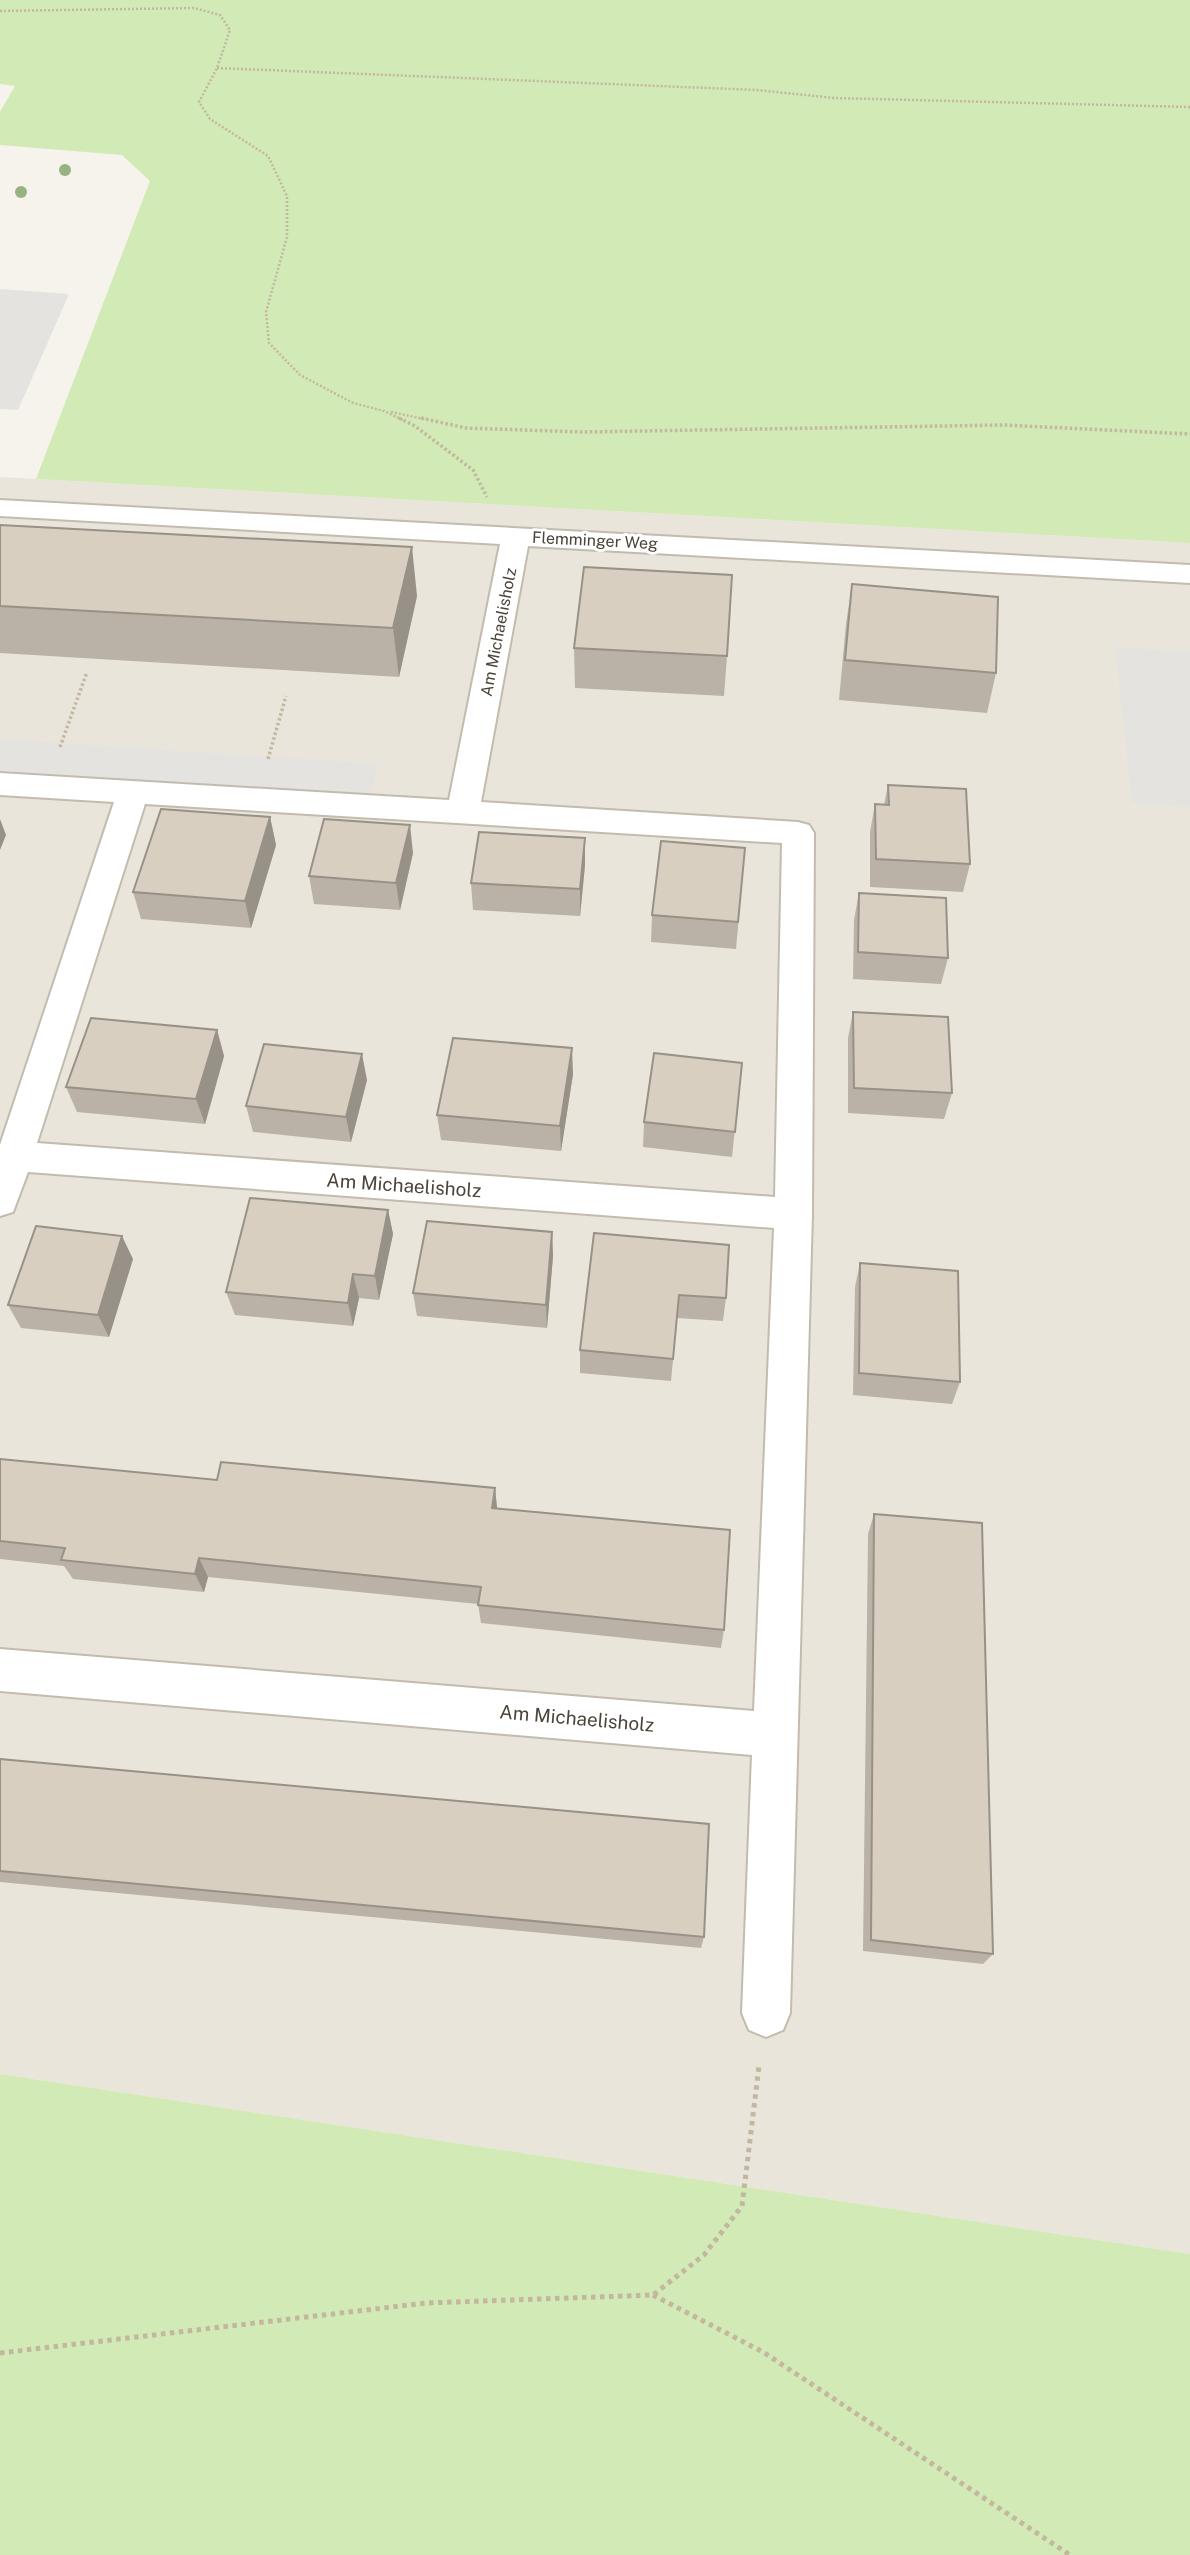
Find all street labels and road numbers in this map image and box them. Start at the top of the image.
street label: Flemminger Weg [532,528,658,553]
street label: Am Michaelisholz [477,566,520,698]
street label: Am Michaelisholz [326,1169,482,1201]
street label: Am Michaelisholz [499,1700,655,1736]

